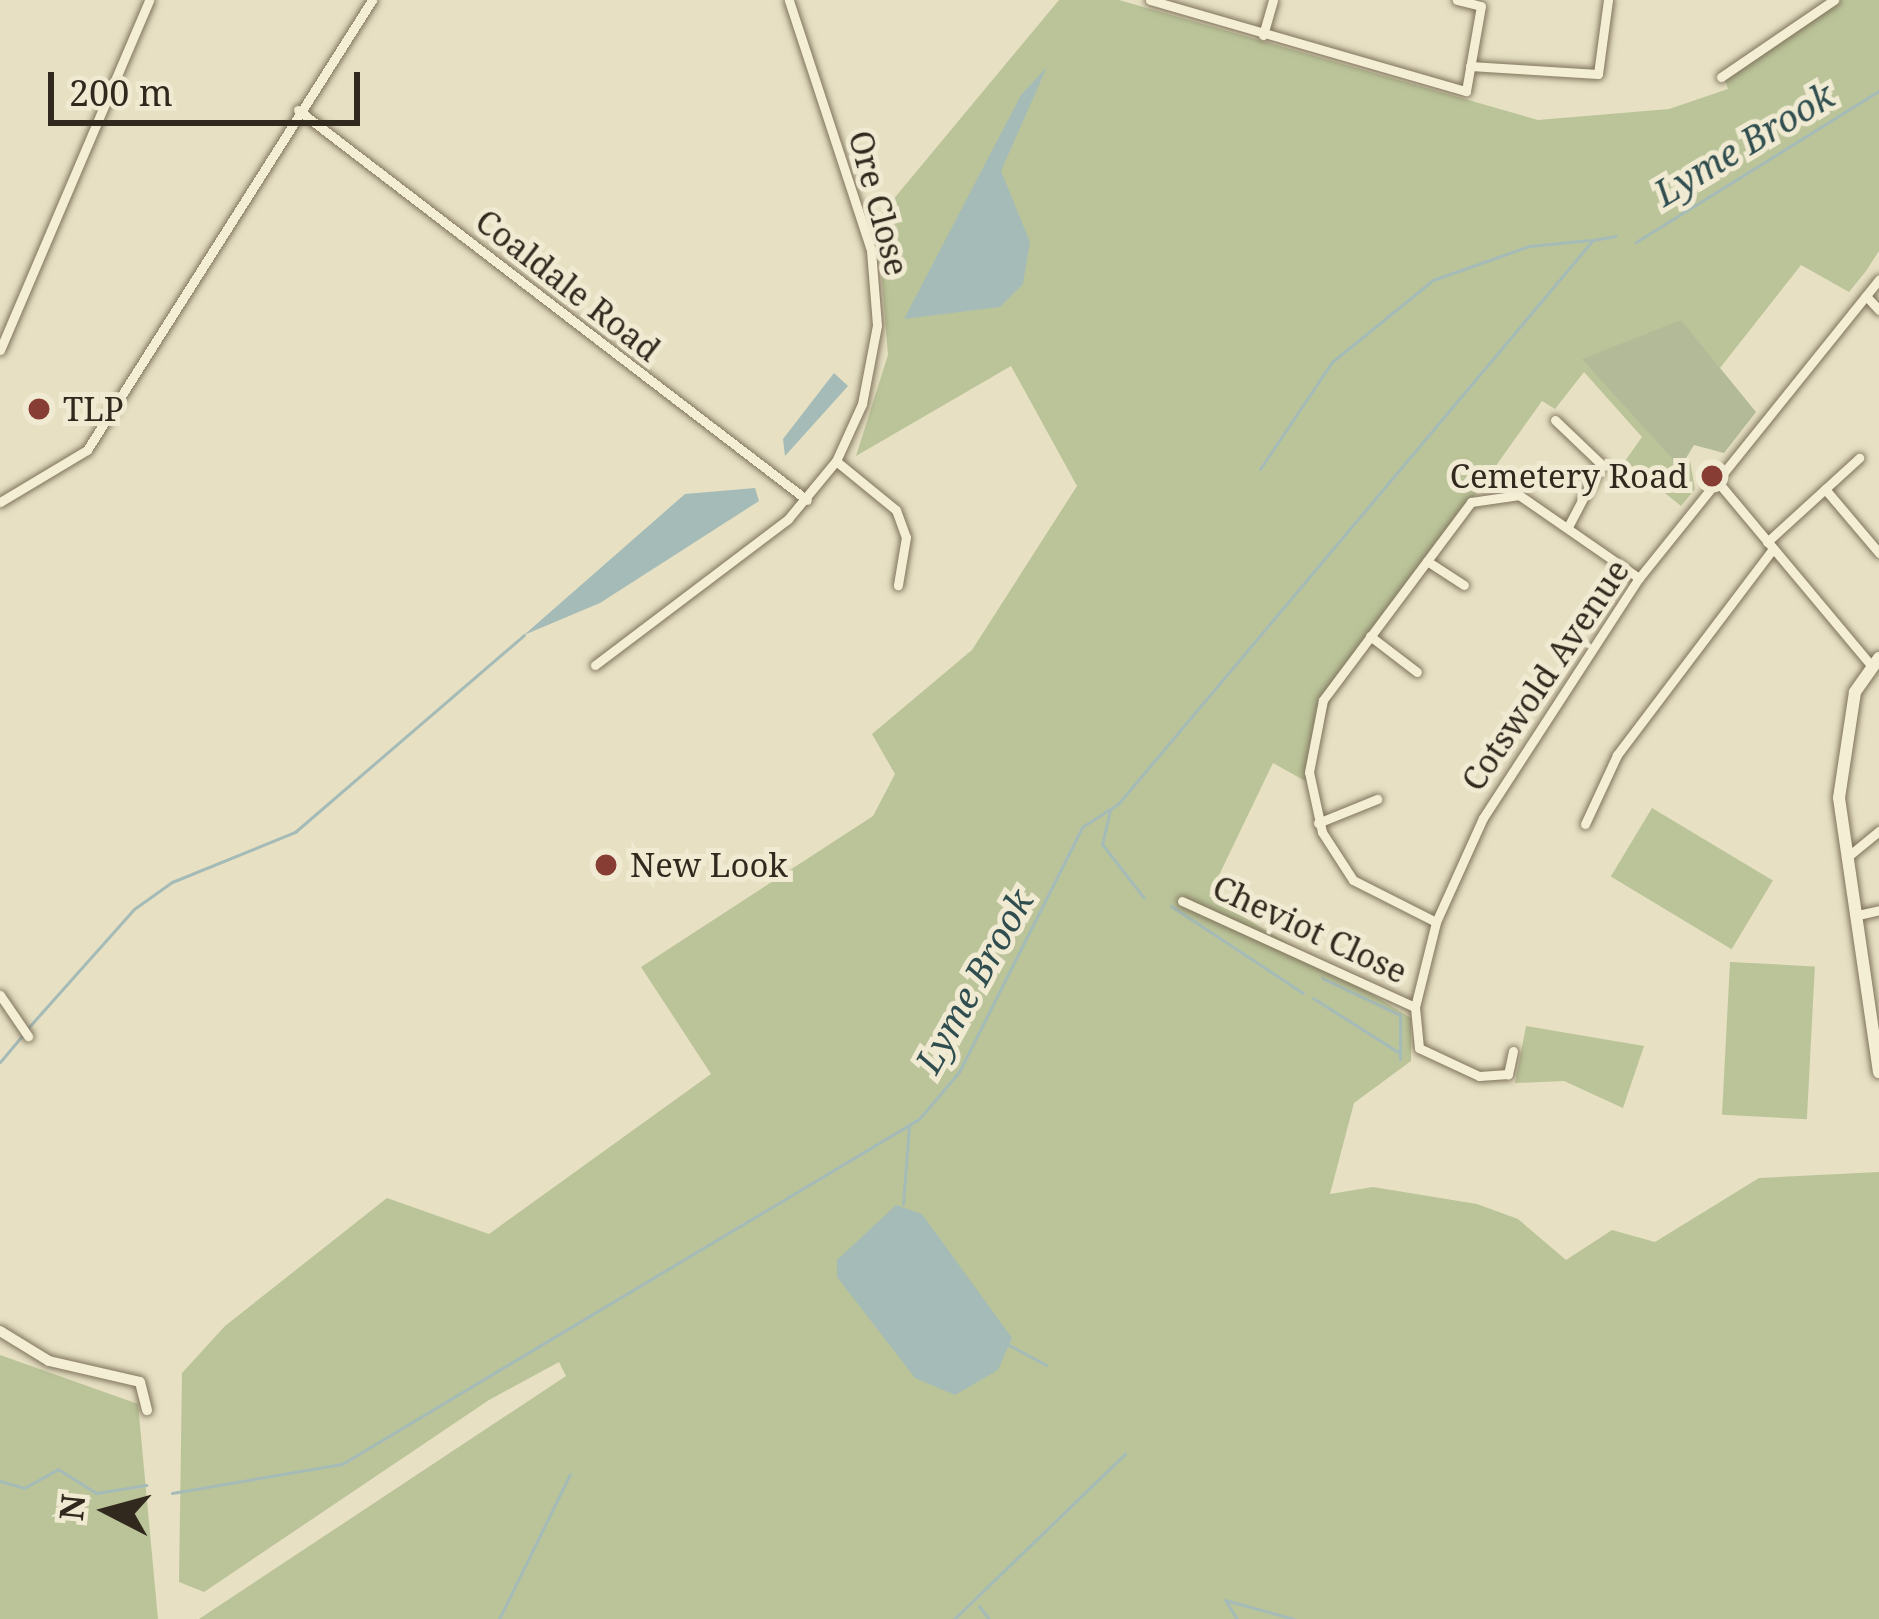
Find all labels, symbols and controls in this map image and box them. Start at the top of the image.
scale bar [54,48,366,122]
text: 200 m [69,68,173,117]
water label: Lyme Brook [1646,73,1842,215]
street label: Ore Close [841,126,917,280]
street label: Coaldale Road [468,201,668,369]
place label: TLP [63,389,124,429]
marker: TLP [26,396,52,422]
place label: Cemetery Road [1450,456,1688,496]
marker: Cemetery Road [1699,463,1725,489]
street label: Cotswold Avenue [1453,552,1637,798]
place label: New Look [630,845,788,885]
marker: New Look [593,852,619,878]
street label: Cheviot Close [1207,867,1413,991]
water label: Lyme Brook [906,882,1042,1080]
north arrow [48,1451,168,1571]
text: N [48,1492,95,1522]

